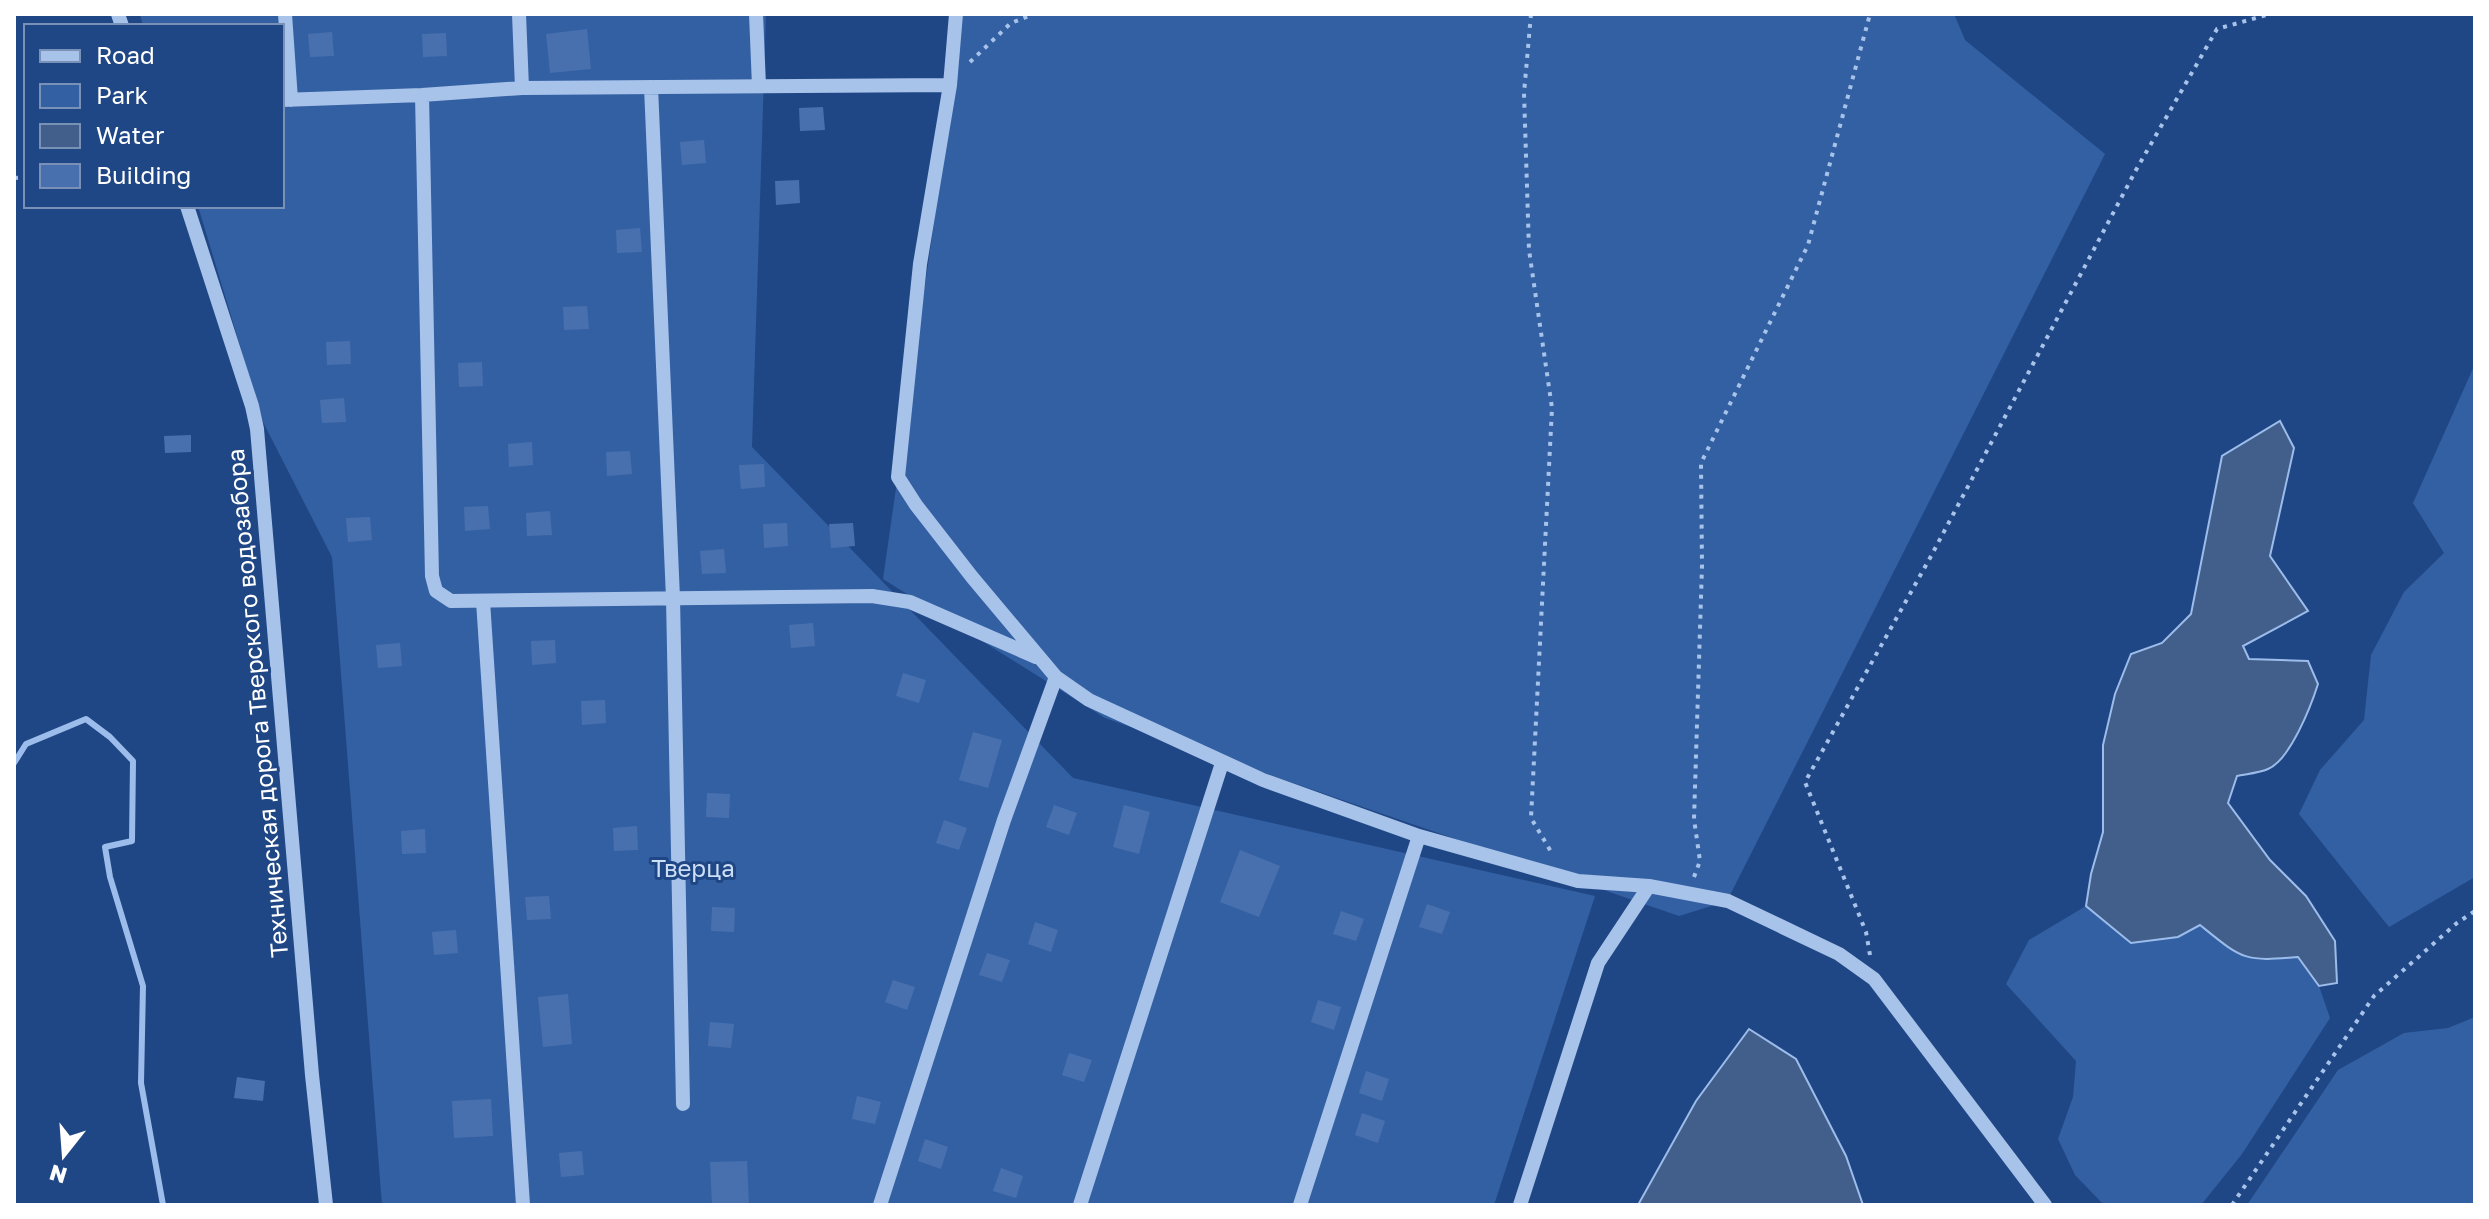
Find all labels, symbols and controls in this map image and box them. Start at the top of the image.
legend [24,24,284,208]
text: Road [96,40,155,69]
text: Park [96,80,148,109]
text: Water [96,120,164,149]
text: Building [96,160,191,189]
street label: Техническая дорога Тверского водозабора [220,447,293,959]
park label: Тверца [651,853,735,882]
north arrow [24,1115,104,1195]
text: N [46,1159,70,1190]

